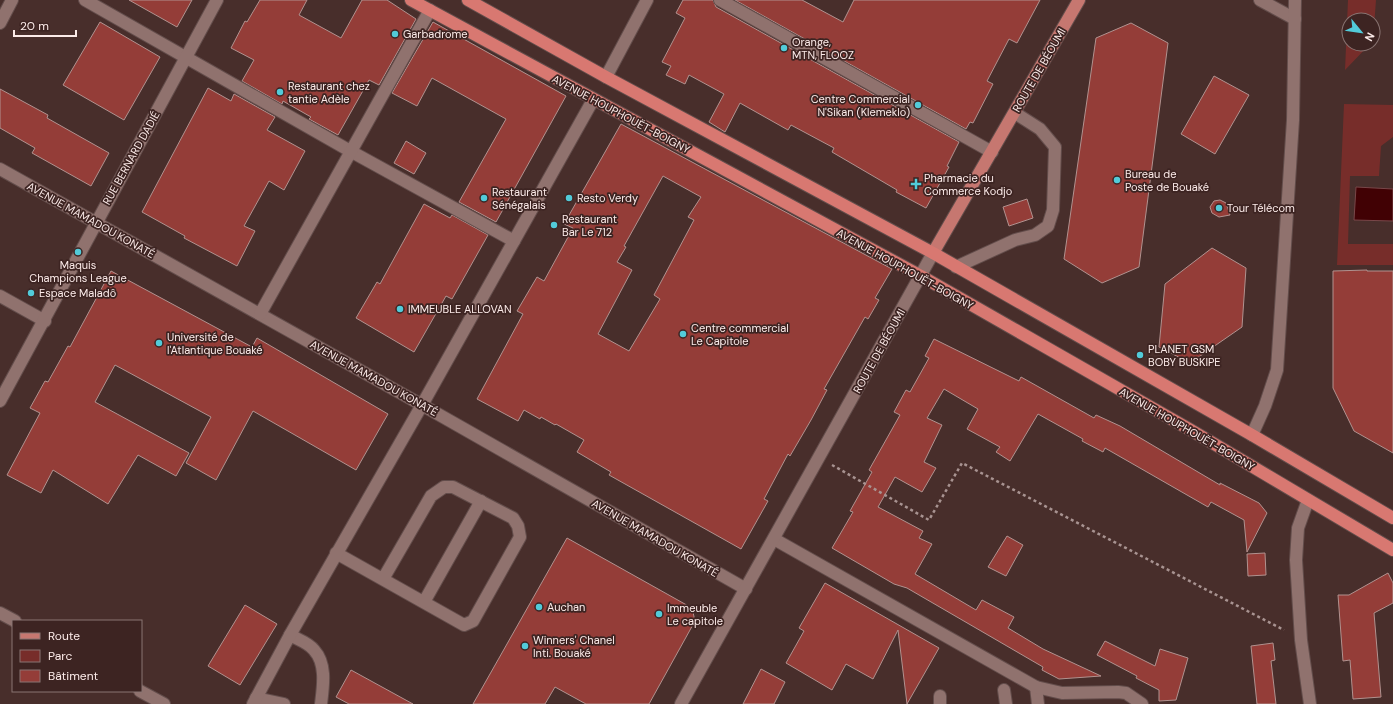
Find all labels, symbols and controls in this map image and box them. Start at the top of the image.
scale bar [14,12,76,38]
north arrow [1341,12,1381,52]
text: 20 m [20,18,49,34]
street label: ROUTE DE BÉOUMI [1009,26,1069,114]
place label: Garbadrome [403,27,468,41]
marker: Garbadrome [390,29,400,39]
text: N [1362,30,1378,44]
place label: Orange, MTN, FLOOZ [792,35,854,62]
marker: Orange, MTN, FLOOZ [779,43,789,53]
street label: AVENUE HOUPHOUËT-BOIGNY [550,72,693,157]
place label: Restaurant chez tantie Adèle [288,79,370,106]
marker: Restaurant chez tantie Adèle [275,87,285,97]
place label: Centre Commercial N'Sikan (Klemeklo) [811,92,910,119]
marker: Centre Commercial N'Sikan (Klemeklo) [913,100,923,110]
street label: RUE BERNARD DADIÉ [99,109,163,207]
place label: Bureau de Poste de Bouaké [1125,167,1209,194]
place label: Pharmacie du Commerce Kodjo [924,171,1012,198]
marker: Bureau de Poste de Bouaké [1112,175,1122,185]
street label: AVENUE MAMADOU KONATÉ [25,179,157,261]
marker: Pharmacie du Commerce Kodjo [911,179,921,189]
place label: Restaurant Sénégalais [492,185,547,212]
place label: Resto Verdy [577,191,638,205]
marker: Restaurant Sénégalais [479,193,489,203]
marker: Resto Verdy [564,193,574,203]
place label: Tour Télécom [1227,201,1295,215]
marker: Tour Télécom [1214,203,1224,213]
place label: Restaurant Bar Le 712 [562,212,617,239]
marker: Restaurant Bar Le 712 [549,220,559,230]
street label: AVENUE HOUPHOUËT-BOIGNY [834,225,976,313]
marker: Maquis Champions League [73,247,83,257]
place label: Maquis Champions League [29,258,127,285]
place label: Espace Maladô [39,286,116,300]
marker: Espace Maladô [26,288,36,298]
place label: IMMEUBLE ALLOVAN [408,302,512,316]
marker: IMMEUBLE ALLOVAN [395,304,405,314]
street label: ROUTE DE BÉOUMI [850,306,908,396]
place label: Centre commercial Le Capitole [691,321,789,348]
marker: Centre commercial Le Capitole [678,329,688,339]
place label: Université de l'Atlantique Bouaké [167,330,263,357]
street label: AVENUE MAMADOU KONATÉ [308,337,440,419]
marker: Université de l'Atlantique Bouaké [154,338,164,348]
place label: PLANET GSM BOBY BUSKIPE [1148,342,1221,369]
marker: PLANET GSM BOBY BUSKIPE [1135,350,1145,360]
street label: AVENUE HOUPHOUËT-BOIGNY [1117,384,1258,474]
street label: AVENUE MAMADOU KONATÉ [589,496,721,580]
place label: Auchan [547,600,585,614]
place label: Immeuble Le capitole [667,601,723,628]
marker: Auchan [534,602,544,612]
marker: Immeuble Le capitole [654,609,664,619]
legend [12,620,142,692]
text: Route [48,628,80,644]
place label: Winners' Chanel Inti. Bouaké [533,633,615,660]
marker: Winners' Chanel Inti. Bouaké [520,641,530,651]
text: Parc [48,648,72,664]
text: Bâtiment [48,668,99,684]

